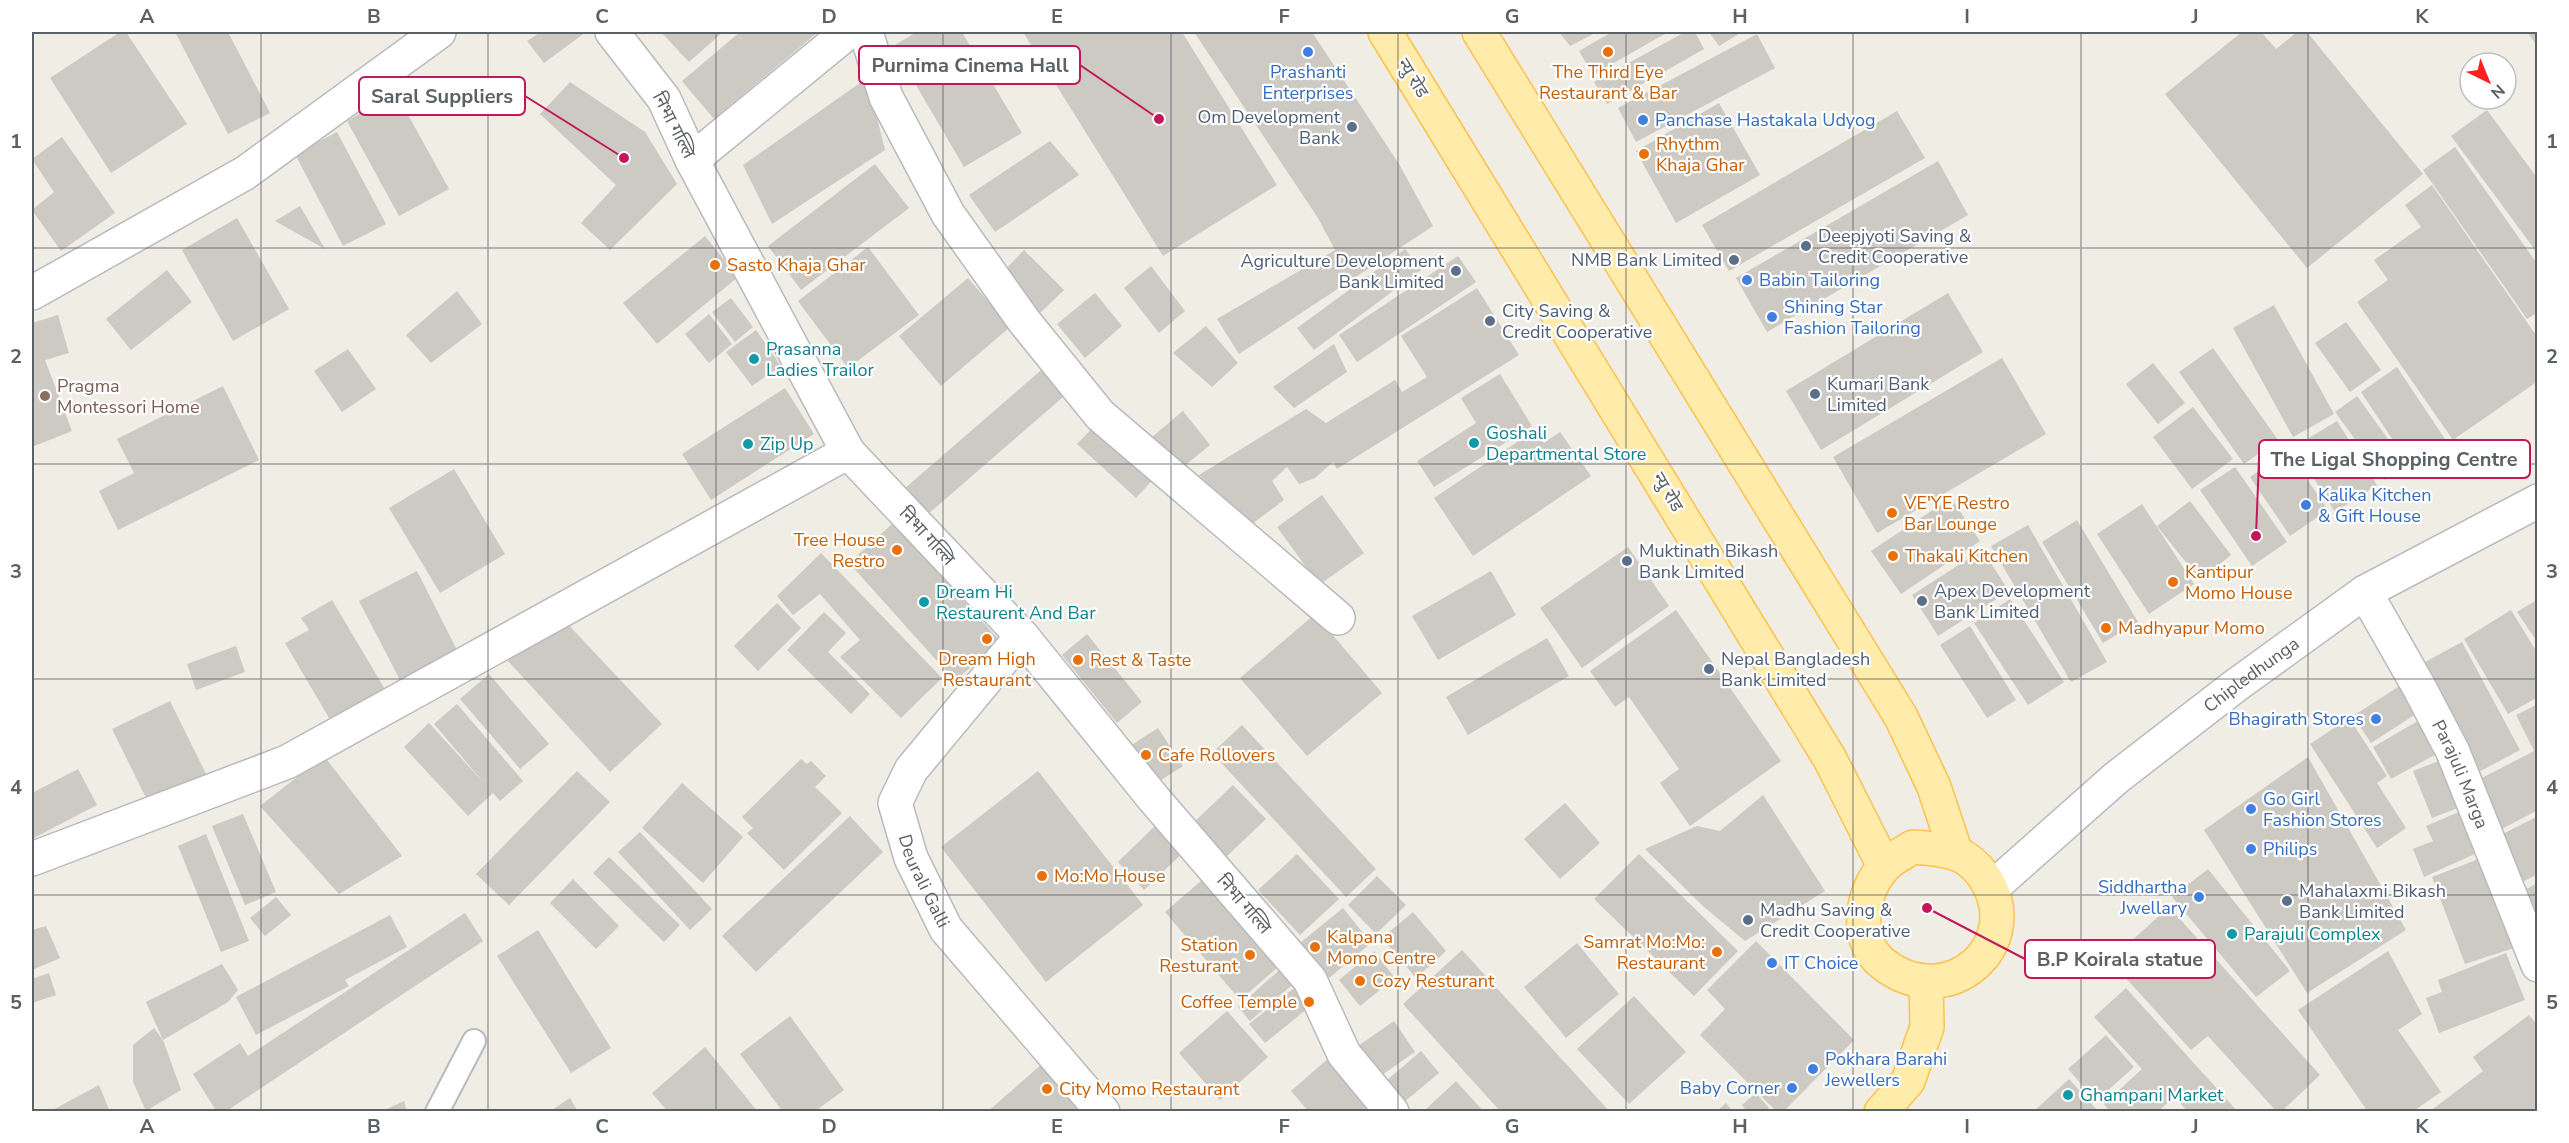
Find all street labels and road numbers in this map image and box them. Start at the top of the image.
street label: न्यु रोड [1392,54,1435,102]
street label: निभा गल्लि [647,88,701,163]
street label: न्यु रोड [1647,468,1689,517]
street label: निभा गल्लि [894,502,961,571]
street label: Chipledhunga [2199,632,2304,718]
street label: Parajuli Marga [2426,716,2494,832]
street label: Deurali Galli [893,831,956,932]
street label: निभा गल्लि [1211,869,1277,940]

